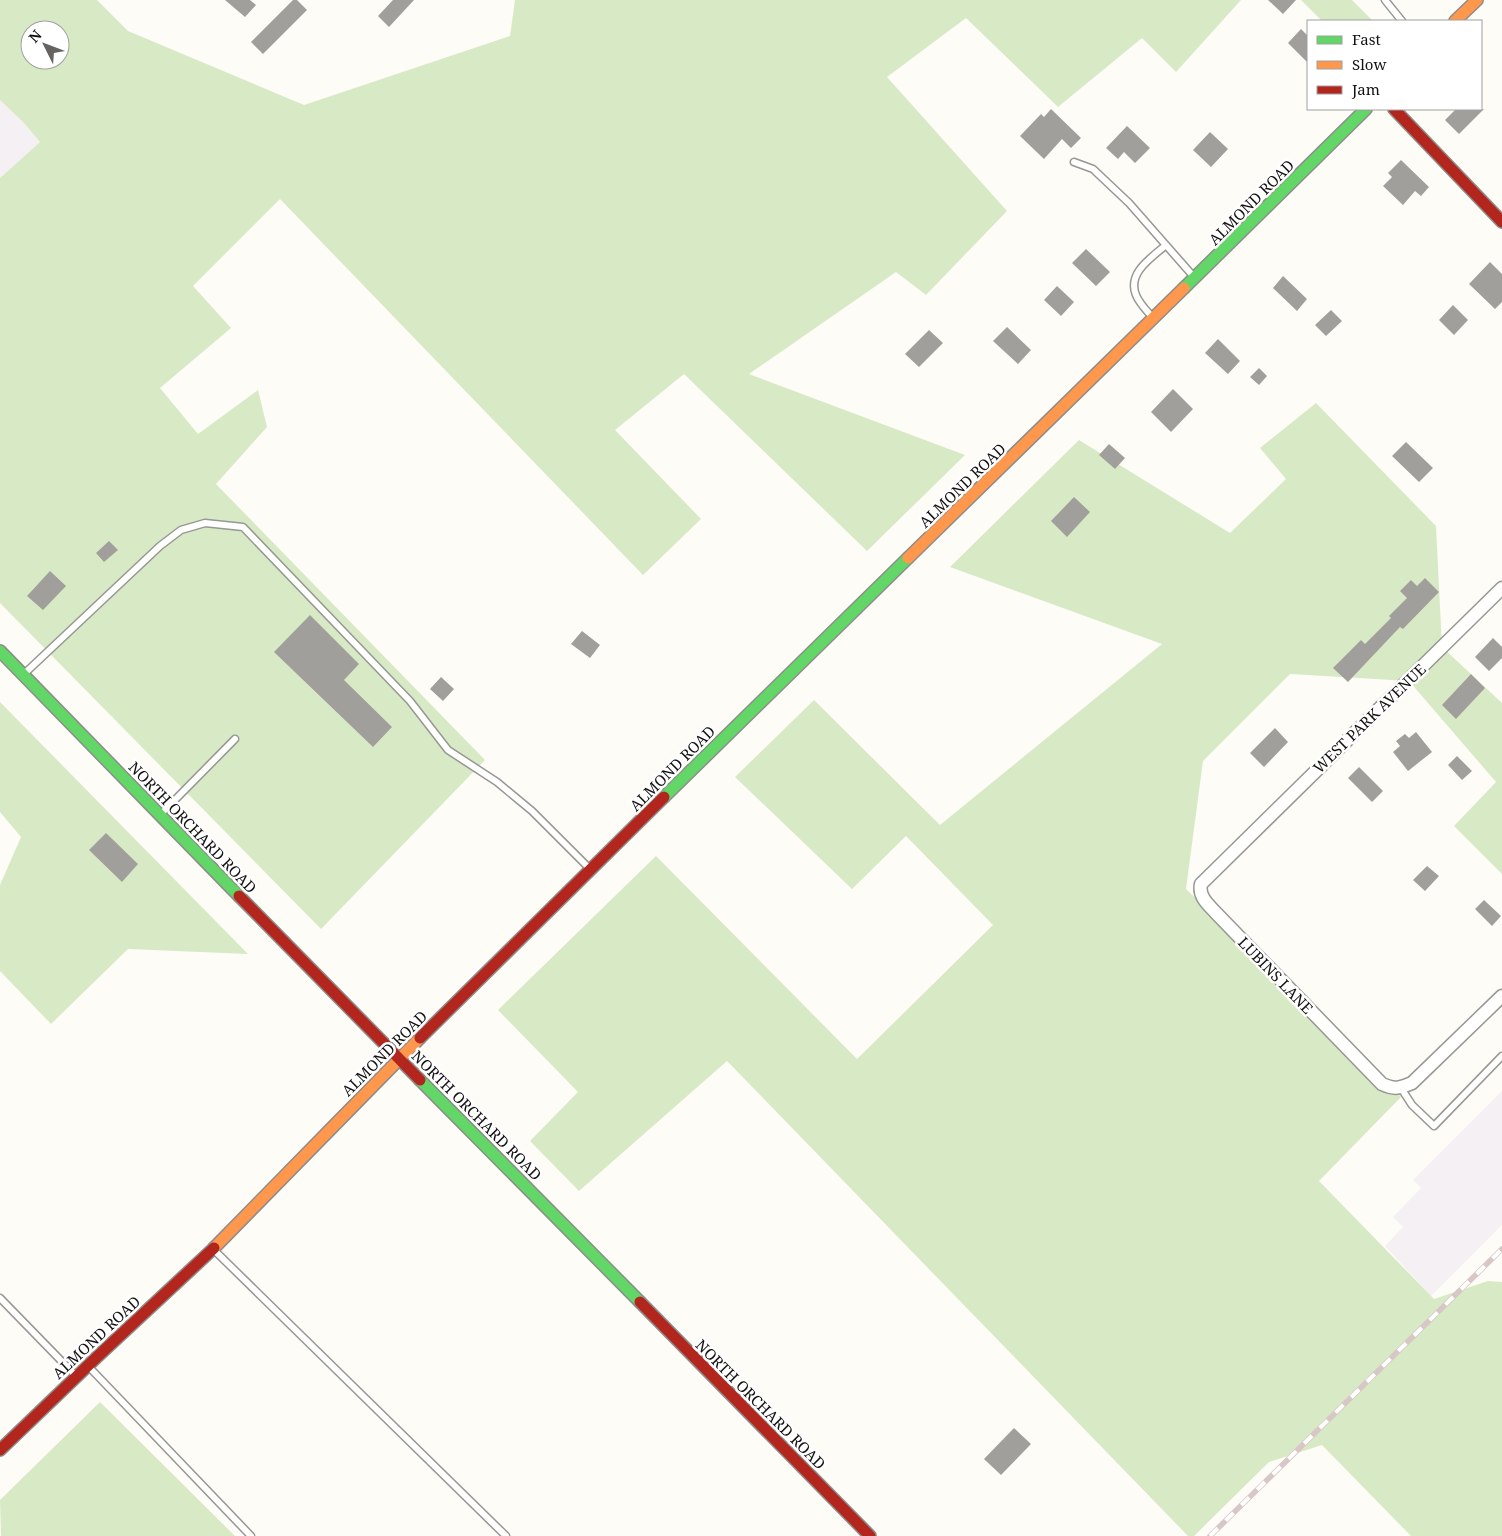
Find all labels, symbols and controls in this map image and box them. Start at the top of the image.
north arrow [20,20,70,70]
legend [1307,20,1482,110]
text: N [24,26,46,46]
text: Fast [1352,29,1381,49]
text: Slow [1352,54,1386,74]
text: Jam [1351,79,1380,99]
street label: ALMOND ROAD [1204,155,1298,249]
street label: ALMOND ROAD [914,438,1010,532]
street label: WEST PARK AVENUE [1308,659,1430,777]
street label: ALMOND ROAD [625,721,719,815]
street label: NORTH ORCHARD ROAD [125,757,261,897]
street label: LUBINS LANE [1234,932,1318,1018]
street label: ALMOND ROAD [337,1006,431,1100]
street label: NORTH ORCHARD ROAD [408,1046,546,1184]
street label: ALMOND ROAD [48,1291,144,1383]
street label: NORTH ORCHARD ROAD [692,1335,830,1473]

